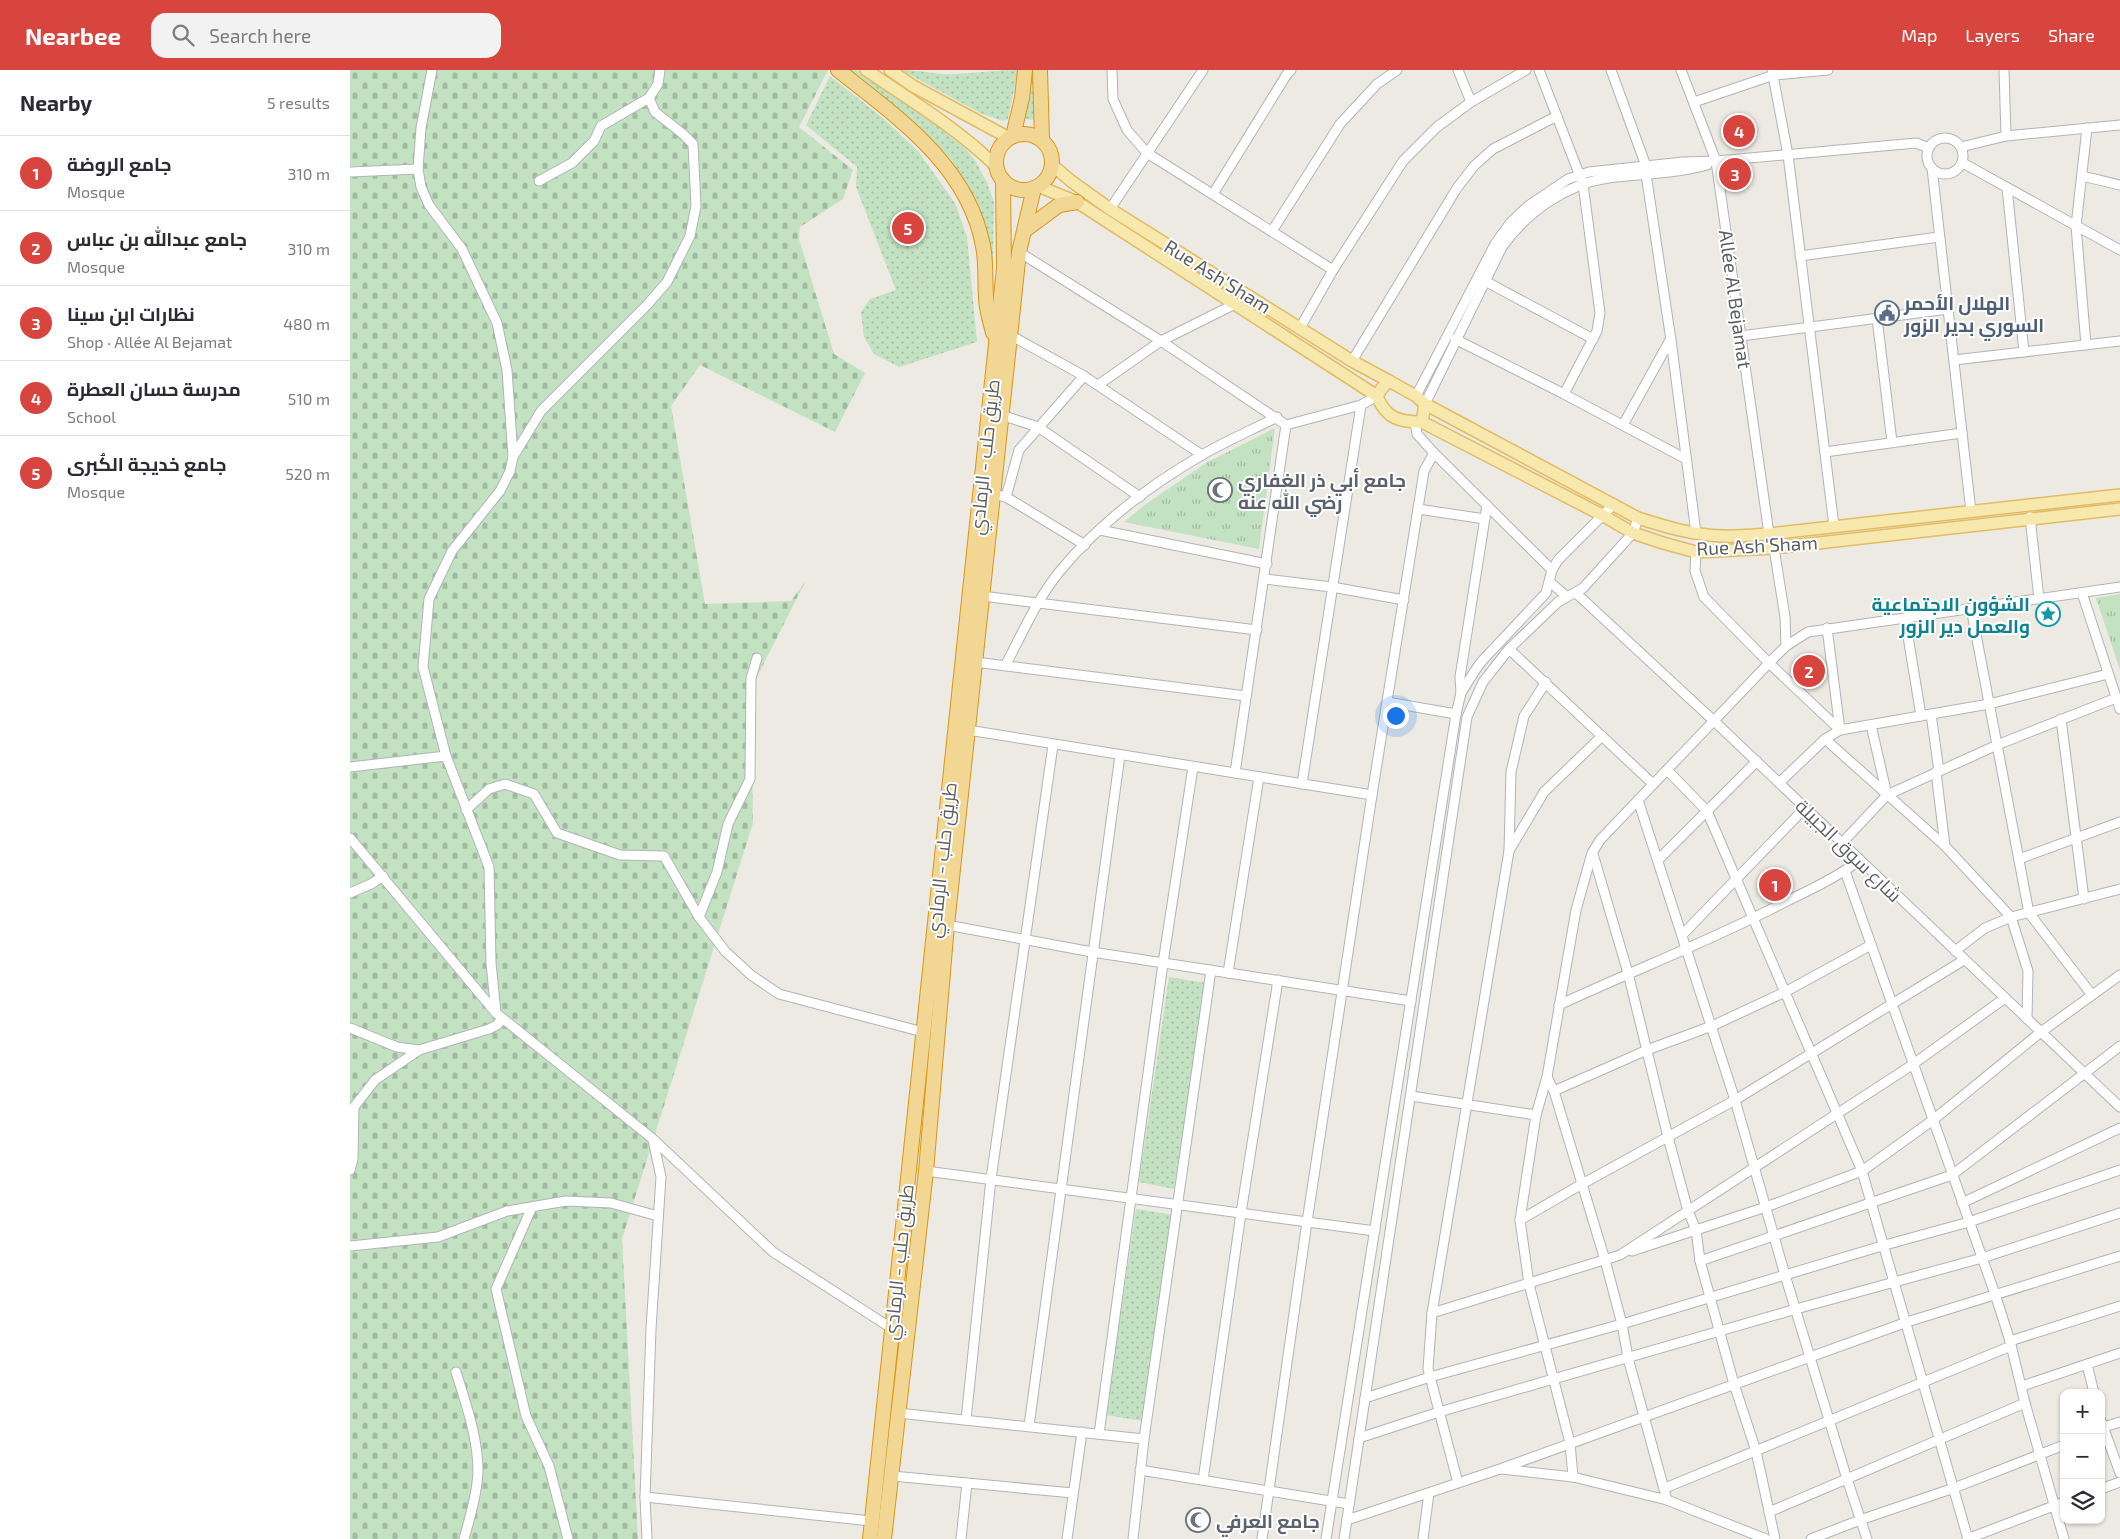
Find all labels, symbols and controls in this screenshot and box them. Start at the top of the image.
search box [151,13,501,58]
text: Nearbee [25,21,121,50]
icon: search [169,21,197,49]
text: Search here [209,24,311,47]
text: Map [1901,24,1937,46]
text: Layers [1965,24,2020,46]
text: Share [2048,24,2095,46]
text: Nearby [20,90,92,115]
text: 5 results [267,93,330,112]
pin: 4 [1723,112,1755,150]
text: جامع الروضة [67,152,171,175]
pin: 3 [1719,155,1751,193]
text: 1 [33,164,39,183]
text: 310 m [288,164,330,183]
text: Mosque [67,182,125,201]
pin: 5 [892,209,924,247]
text: جامع عبدالله بن عباس [67,227,247,250]
street label: Allée Al Bejamat [1715,228,1757,370]
street label: Rue Ash'Sham [1160,234,1276,318]
text: 2 [31,239,41,258]
text: 310 m [288,239,330,258]
text: Mosque [67,257,125,276]
place label: الهلال الأحمر السوري بدير الزور [1903,291,2044,341]
public building icon: الهلال الأحمر السوري بدير الزور [1874,300,1900,326]
text: نظارات ابن سينا [67,302,195,325]
text: 3 [31,314,41,333]
text: 480 m [283,314,330,333]
text: Shop · Allée Al Bejamat [67,332,232,351]
text: مدرسة حسان العطرة [67,377,241,400]
street label: طريق حلب - الرمادي [964,378,1008,536]
text: 4 [31,389,41,408]
text: 510 m [288,389,330,408]
text: School [67,407,116,426]
text: جامع خديجة الكُبرى [67,452,226,475]
text: 5 [32,464,40,483]
text: 520 m [285,464,330,483]
place label: جامع أبي ذر الغفاري رضي الله عنه [1238,467,1406,517]
mosque icon: جامع أبي ذر الغفاري رضي الله عنه [1207,477,1233,503]
text: Mosque [67,482,125,501]
street label: Rue Ash'Sham [1696,530,1818,560]
place label: الشؤون الاجتماعية والعمل دير الزور [1872,592,2030,638]
place icon: الشؤون الاجتماعية والعمل دير الزور [2035,601,2061,627]
pin: 2 [1793,652,1825,690]
your location [1383,703,1409,729]
street label: طريق حلب - الرمادي [921,781,965,939]
street label: شارع سوق الجبيلة [1789,794,1907,908]
pin: 1 [1759,866,1791,904]
street label: طريق حلب - الرمادي [878,1183,922,1341]
map controls [2060,1389,2105,1524]
button: + [2060,1389,2105,1434]
button: − [2060,1434,2105,1479]
button: layers [2060,1479,2105,1524]
mosque icon: جامع العرفي [1185,1507,1211,1533]
place label: جامع العرفي [1216,1509,1320,1537]

